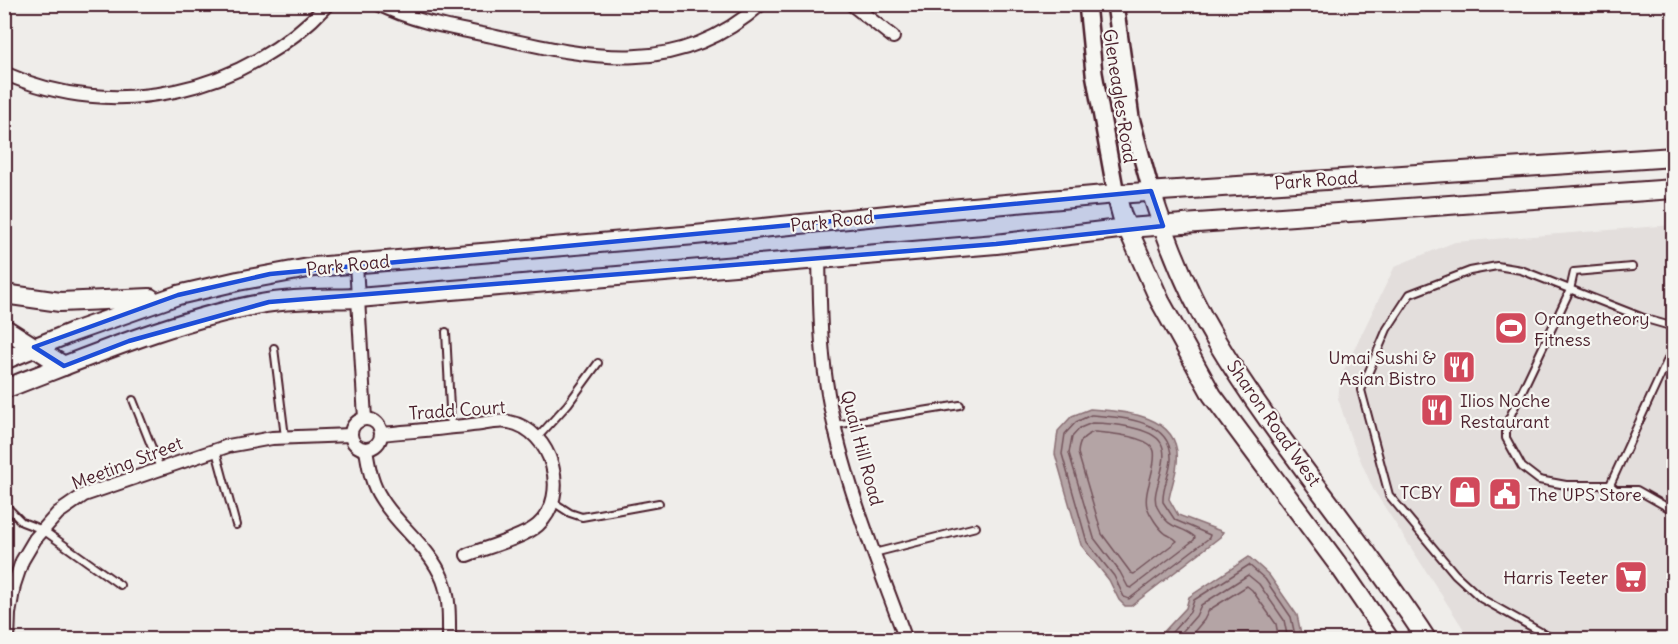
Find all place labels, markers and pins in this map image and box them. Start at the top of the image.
place label: Orangetheory Fitness [1534,307,1649,351]
sports icon: Orangetheory Fitness [1493,310,1529,346]
place label: Umai Sushi & Asian Bistro [1328,346,1436,390]
restaurant icon: Umai Sushi & Asian Bistro [1441,349,1477,385]
place label: Ilios Noche Restaurant [1460,389,1550,433]
restaurant icon: Ilios Noche Restaurant [1419,392,1455,428]
shop icon: TCBY [1447,474,1483,510]
public building icon: The UPS Store [1487,476,1523,512]
place label: TCBY [1400,481,1442,504]
place label: The UPS Store [1528,483,1642,506]
supermarket icon: Harris Teeter [1613,559,1649,595]
place label: Harris Teeter [1503,566,1609,589]

